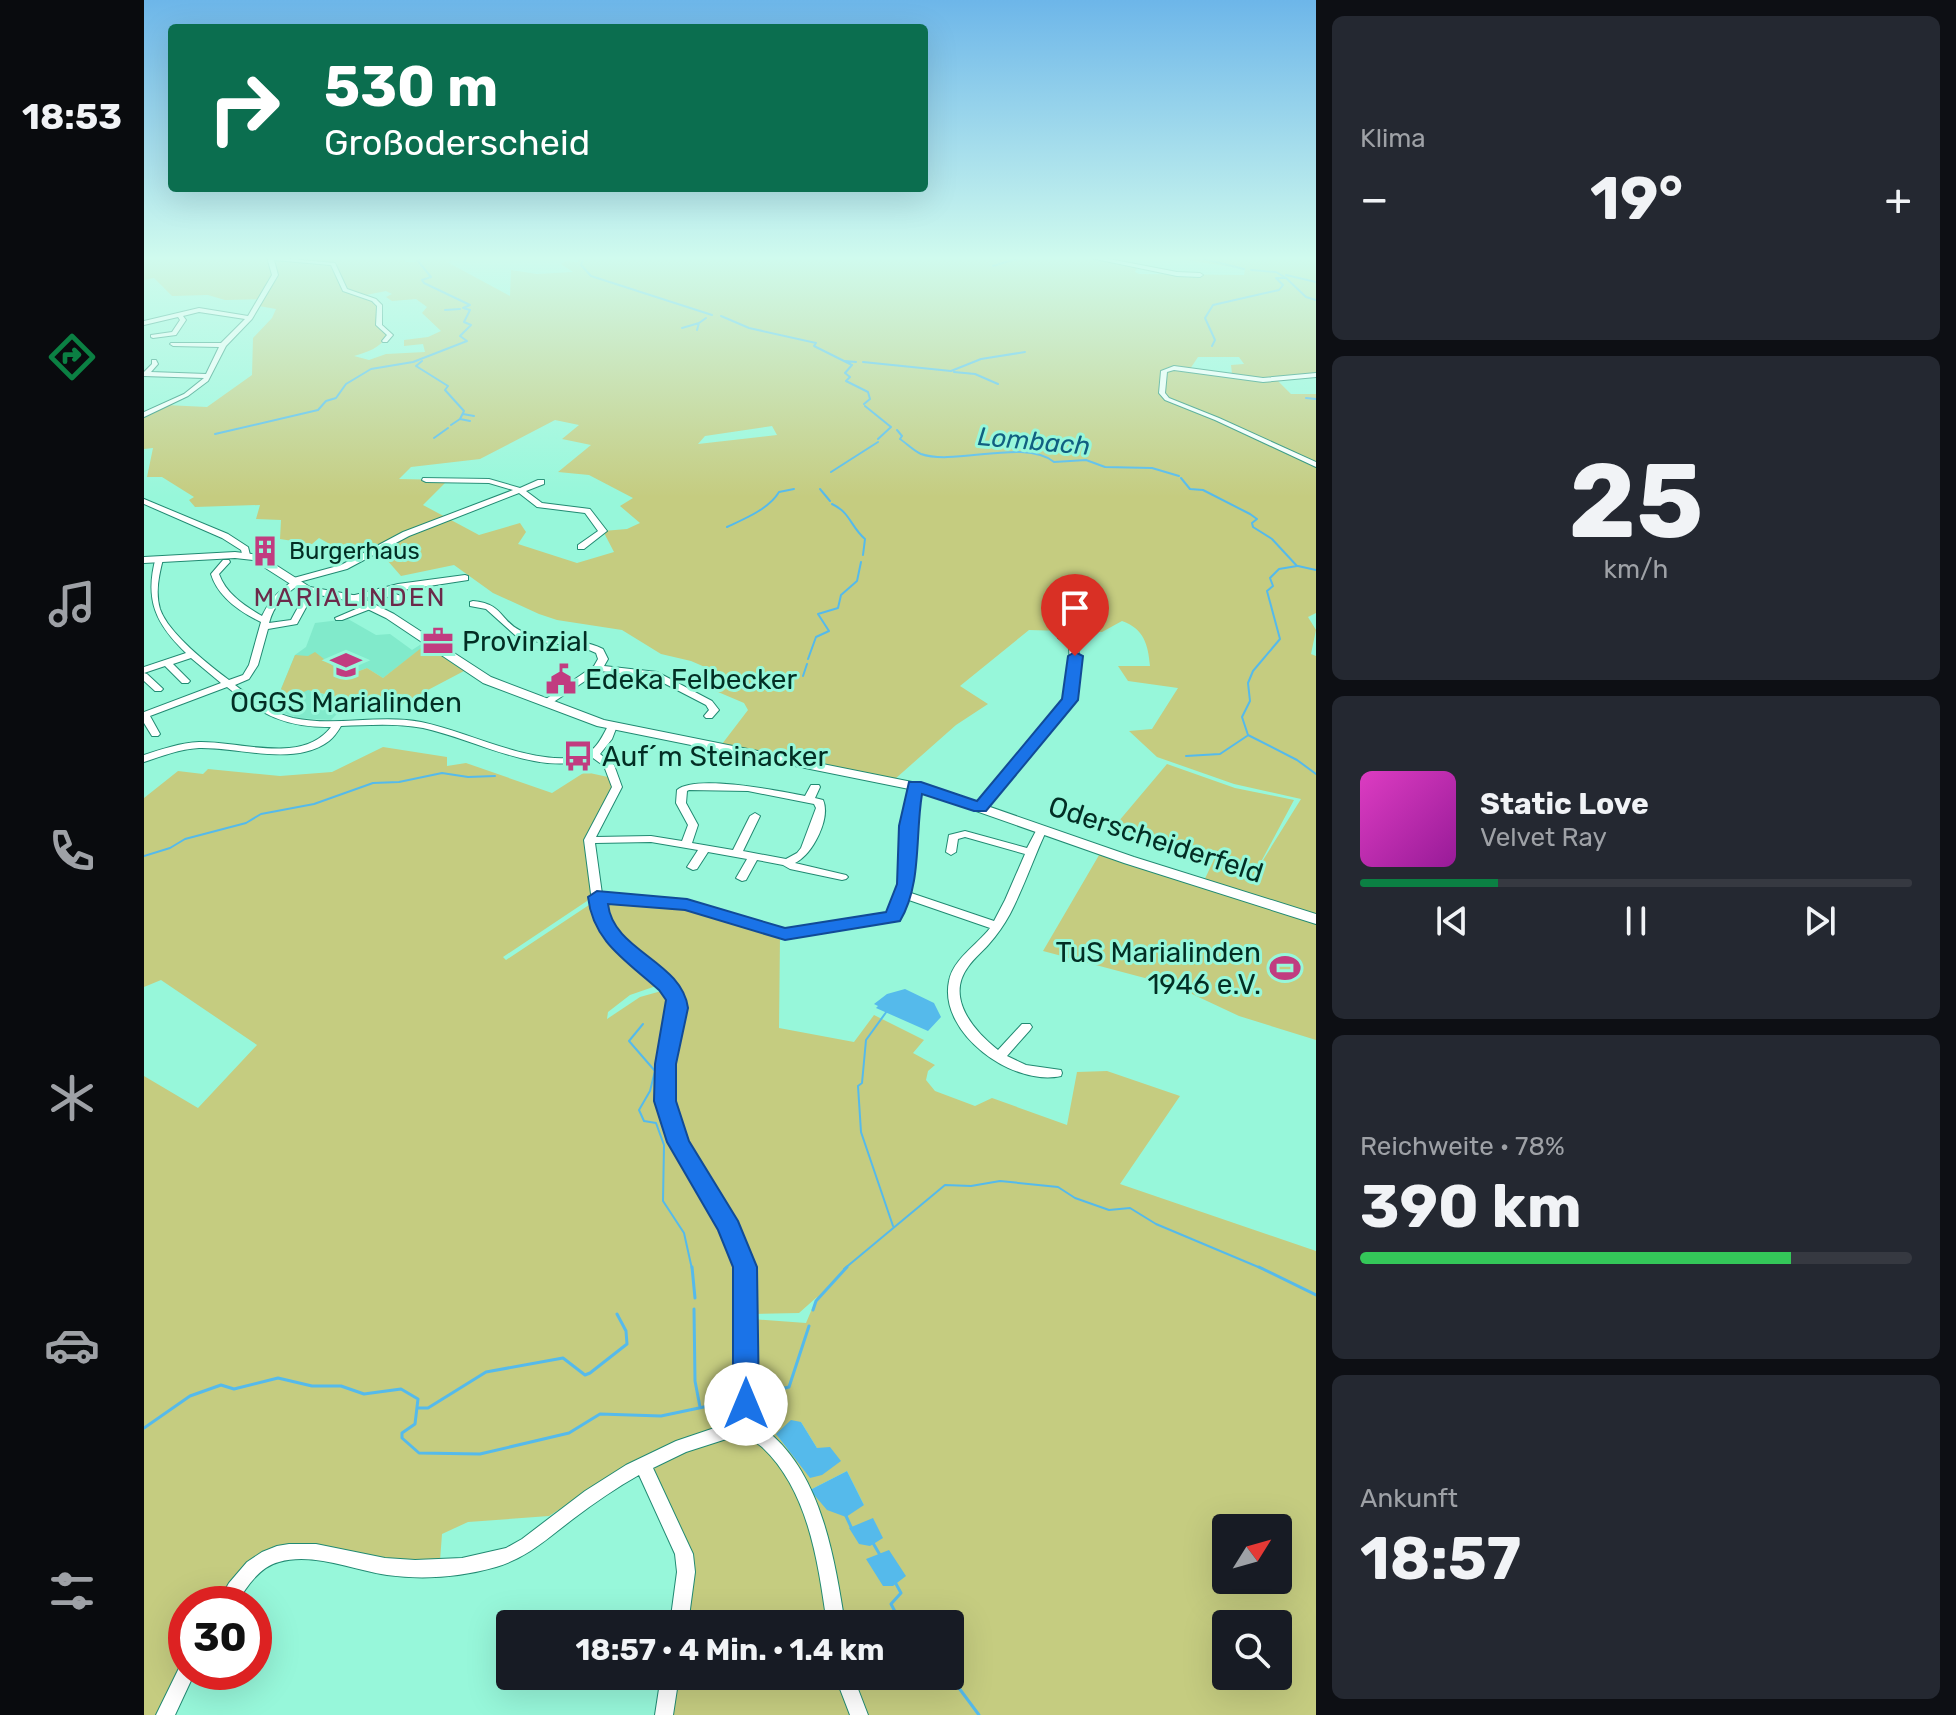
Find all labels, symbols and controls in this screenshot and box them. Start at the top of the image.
text: 530 m [324,54,498,120]
icon: right [192,56,296,160]
text: 18:53 [22,95,122,138]
text: Großoderscheid [324,121,590,164]
text: Klima [1360,123,1426,154]
text: 19° [1590,163,1683,234]
text: − [1360,173,1389,225]
text: + [1885,173,1912,225]
icon: directions [44,329,100,385]
water label: Lombach [976,421,1092,462]
text: 25 [1569,440,1703,563]
building icon: Burgerhaus [248,534,282,568]
place label: Burgerhaus [289,537,420,565]
text: km/h [1604,554,1668,585]
pin [1041,574,1109,656]
icon: music [44,576,100,632]
district label: MARIALINDEN [253,582,447,613]
icon: arrive [1053,586,1097,630]
office icon: Provinzial [421,624,455,658]
place label: Provinzial [462,625,588,658]
school or university icon: OGGS Marialinden [329,648,363,682]
public building icon: Edeka Felbecker [544,662,578,696]
place label: Edeka Felbecker [585,663,797,696]
place label: OGGS Marialinden [230,686,462,719]
bus stop icon: Auf´m Steinacker [561,739,595,773]
place label: Auf´m Steinacker [602,740,829,773]
text: Static Love [1480,786,1649,822]
street label: Oderscheiderfeld [1044,789,1267,890]
text: Velvet Ray [1480,822,1607,853]
icon: phone [44,823,100,879]
icon: previous [1430,899,1474,943]
icon: pause [1614,899,1658,943]
icon: next [1798,899,1842,943]
place label: TuS Marialinden 1946 e.V. [1055,936,1261,1001]
sports icon: TuS Marialinden 1946 e.V. [1268,951,1302,985]
icon: climate [44,1070,100,1126]
text: Reichweite · 78% [1360,1131,1565,1162]
text: 390 km [1360,1171,1582,1242]
icon: car [44,1317,100,1373]
position arrow [704,1362,788,1446]
text: Ankunft [1360,1483,1458,1514]
north arrow [1212,1514,1292,1594]
map controls [1212,1514,1292,1690]
text: 18:57 [1360,1523,1521,1594]
icon: filters [44,1563,100,1619]
speed limit sign: 30 [168,1586,272,1690]
button: search [1212,1610,1292,1690]
text: 18:57 · 4 Min. · 1.4 km [575,1632,885,1668]

